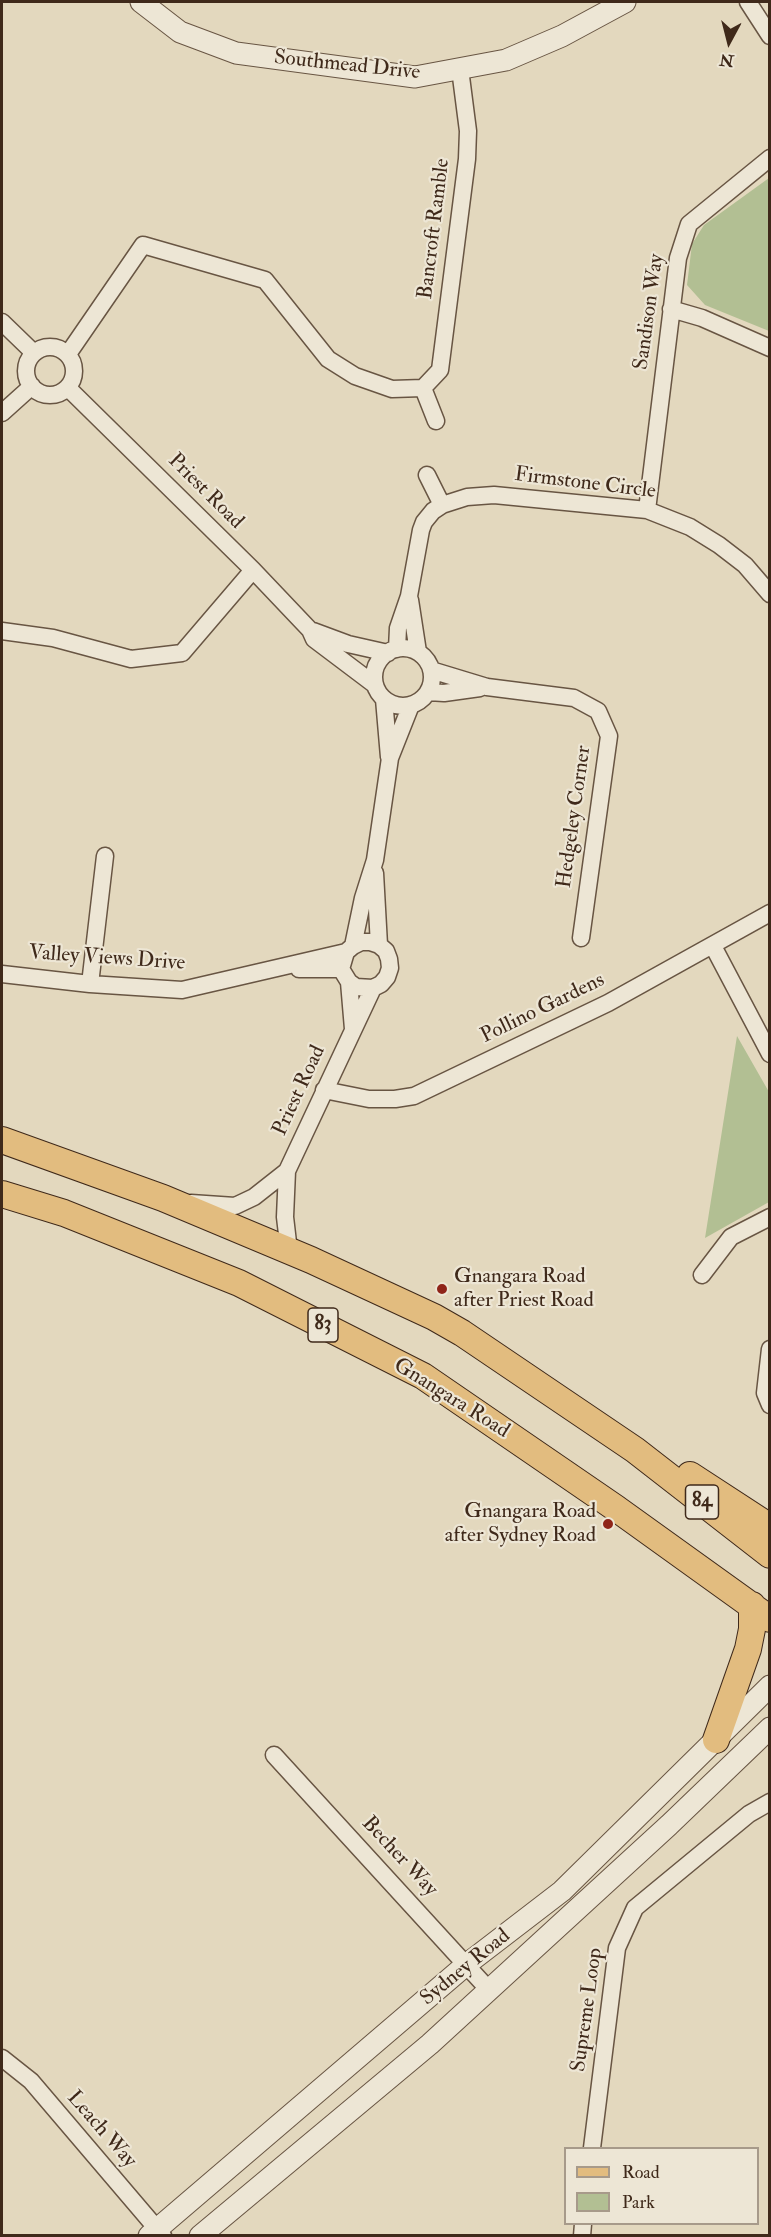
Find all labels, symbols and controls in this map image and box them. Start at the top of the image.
north arrow [699,12,759,72]
street label: Southmead Drive [273,46,421,86]
text: N [718,49,735,71]
street label: Bancroft Ramble [414,157,456,301]
street label: Sandison Way [629,252,671,372]
street label: Priest Road [162,449,248,535]
street label: Firmstone Circle [513,463,657,505]
street label: Hedgeley Corner [553,744,597,890]
street label: Valley Views Drive [28,941,186,977]
street label: Pollino Gardens [477,968,609,1050]
street label: Priest Road [268,1042,332,1140]
place label: Gnangara Road after Priest Road [454,1264,594,1314]
marker: Gnangara Road after Priest Road [435,1282,449,1296]
road number: 83 [308,1308,338,1342]
street label: Gnangara Road [388,1353,514,1445]
road number: 84 [686,1485,718,1519]
place label: Gnangara Road after Sydney Road [445,1499,596,1549]
marker: Gnangara Road after Sydney Road [601,1517,615,1531]
street label: Becher Way [356,1812,442,1902]
street label: Sydney Road [416,1924,516,2012]
street label: Supreme Loop [567,1946,609,2074]
street label: Leach Way [61,2086,141,2174]
legend [564,2147,759,2225]
text: Road [622,2161,660,2184]
text: Park [622,2191,655,2214]

